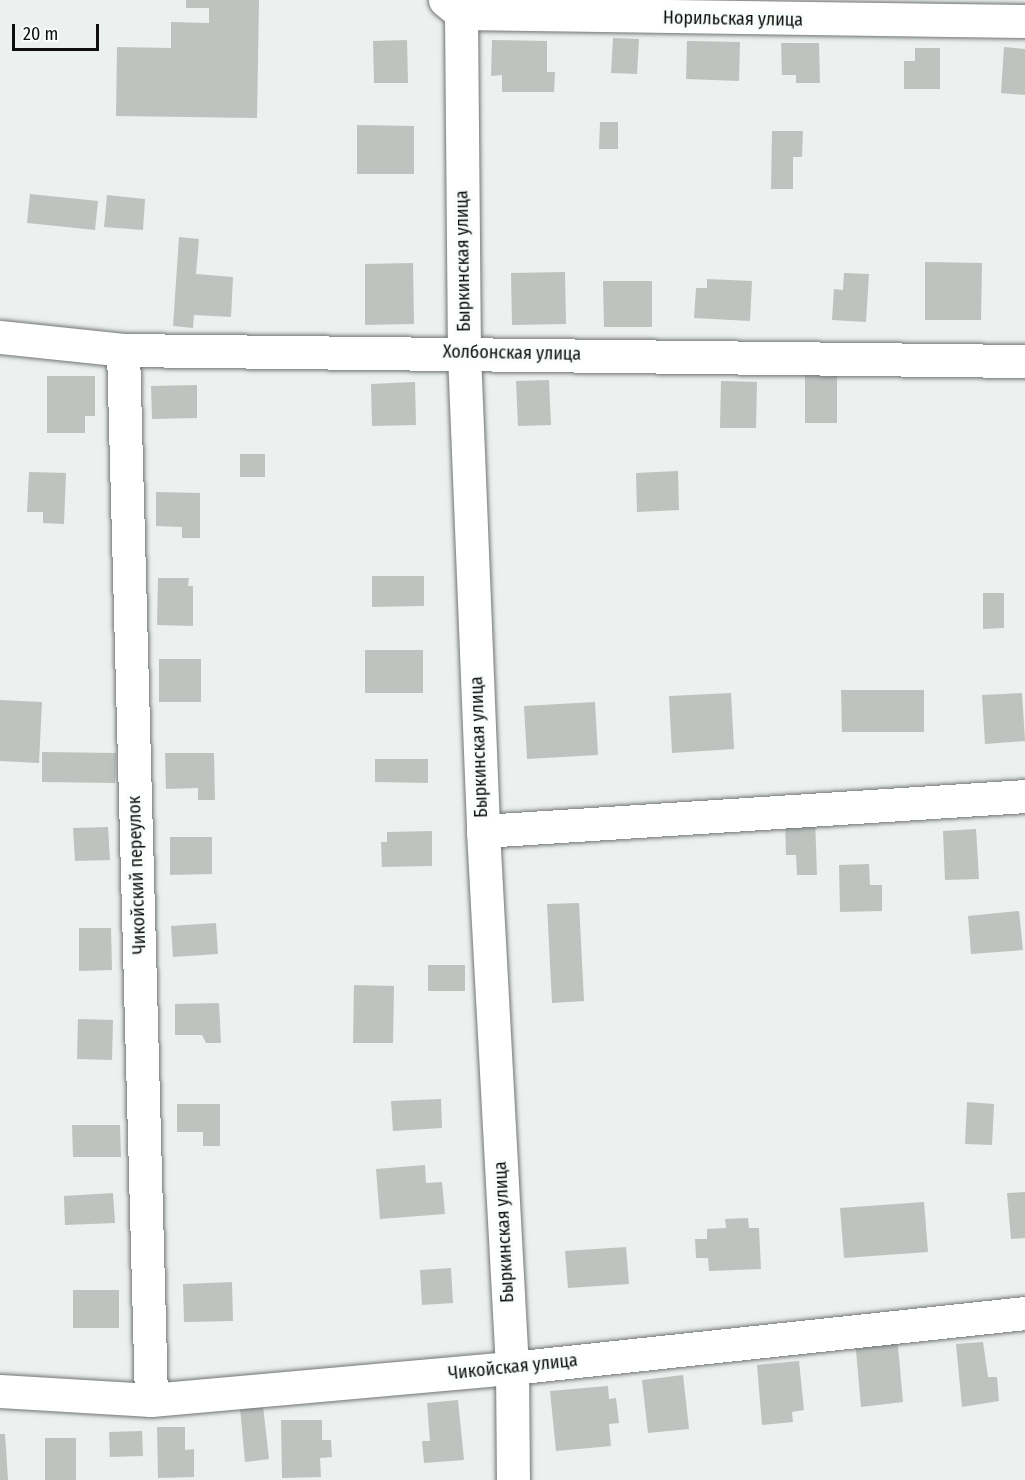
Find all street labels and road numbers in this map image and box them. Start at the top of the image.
street label: Норильская улица [663,7,803,31]
street label: Быркинская улица [451,190,475,332]
street label: Холбонская улица [443,341,581,365]
street label: Быркинская улица [466,676,492,818]
street label: Чикойский переулок [123,795,151,955]
street label: Быркинская улица [490,1161,518,1303]
street label: Чикойская улица [447,1349,579,1385]

